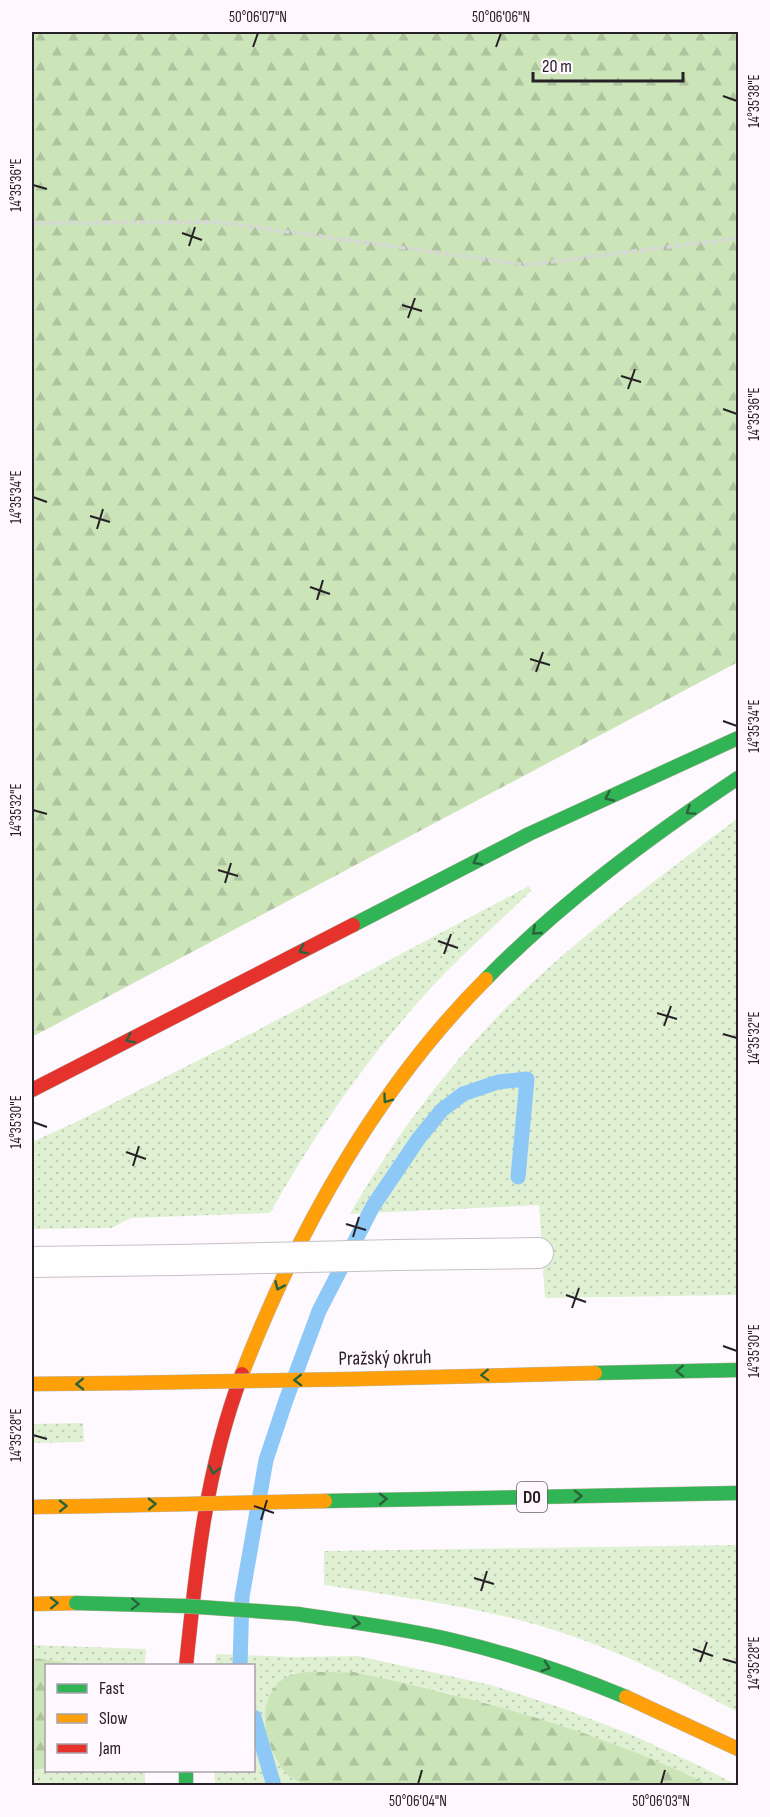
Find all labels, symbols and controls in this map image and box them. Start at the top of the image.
text: 50°06'07"N [229,8,287,27]
text: 50°06'06"N [472,8,530,27]
scale bar [533,45,683,83]
text: 20 m [542,56,572,77]
text: 14°35'38"E [745,74,764,128]
text: 14°35'36"E [7,158,26,212]
text: 14°35'36"E [745,387,764,441]
text: 14°35'34"E [7,470,26,524]
text: 14°35'34"E [745,699,764,753]
text: 14°35'32"E [7,783,26,837]
one-way arrow [605,790,616,802]
one-way arrow [686,804,697,815]
one-way arrow [473,854,483,865]
one-way arrow [532,923,543,934]
one-way arrow [299,943,310,954]
text: 14°35'32"E [745,1011,764,1065]
one-way arrow [125,1032,136,1044]
one-way arrow [383,1093,394,1104]
text: 14°35'30"E [7,1095,26,1149]
one-way arrow [274,1280,286,1291]
text: 14°35'30"E [745,1324,764,1378]
street label: Pražský okruh [338,1345,432,1371]
one-way arrow [676,1365,685,1377]
one-way arrow [481,1369,490,1381]
one-way arrow [293,1374,302,1386]
one-way arrow [75,1377,84,1390]
text: 14°35'28"E [7,1408,26,1462]
one-way arrow [209,1465,222,1475]
road number: D0 [517,1482,547,1512]
one-way arrow [574,1490,583,1502]
one-way arrow [379,1493,388,1506]
one-way arrow [148,1498,157,1511]
one-way arrow [58,1500,67,1513]
one-way arrow [49,1597,58,1609]
one-way arrow [130,1598,139,1611]
one-way arrow [351,1616,361,1628]
text: 14°35'28"E [745,1636,764,1690]
one-way arrow [540,1660,551,1672]
legend [45,1664,255,1772]
text: Fast [99,1678,125,1699]
text: Slow [99,1708,128,1729]
text: Jam [98,1738,121,1759]
text: 50°06'04"N [389,1792,447,1811]
text: 50°06'03"N [632,1792,690,1811]

